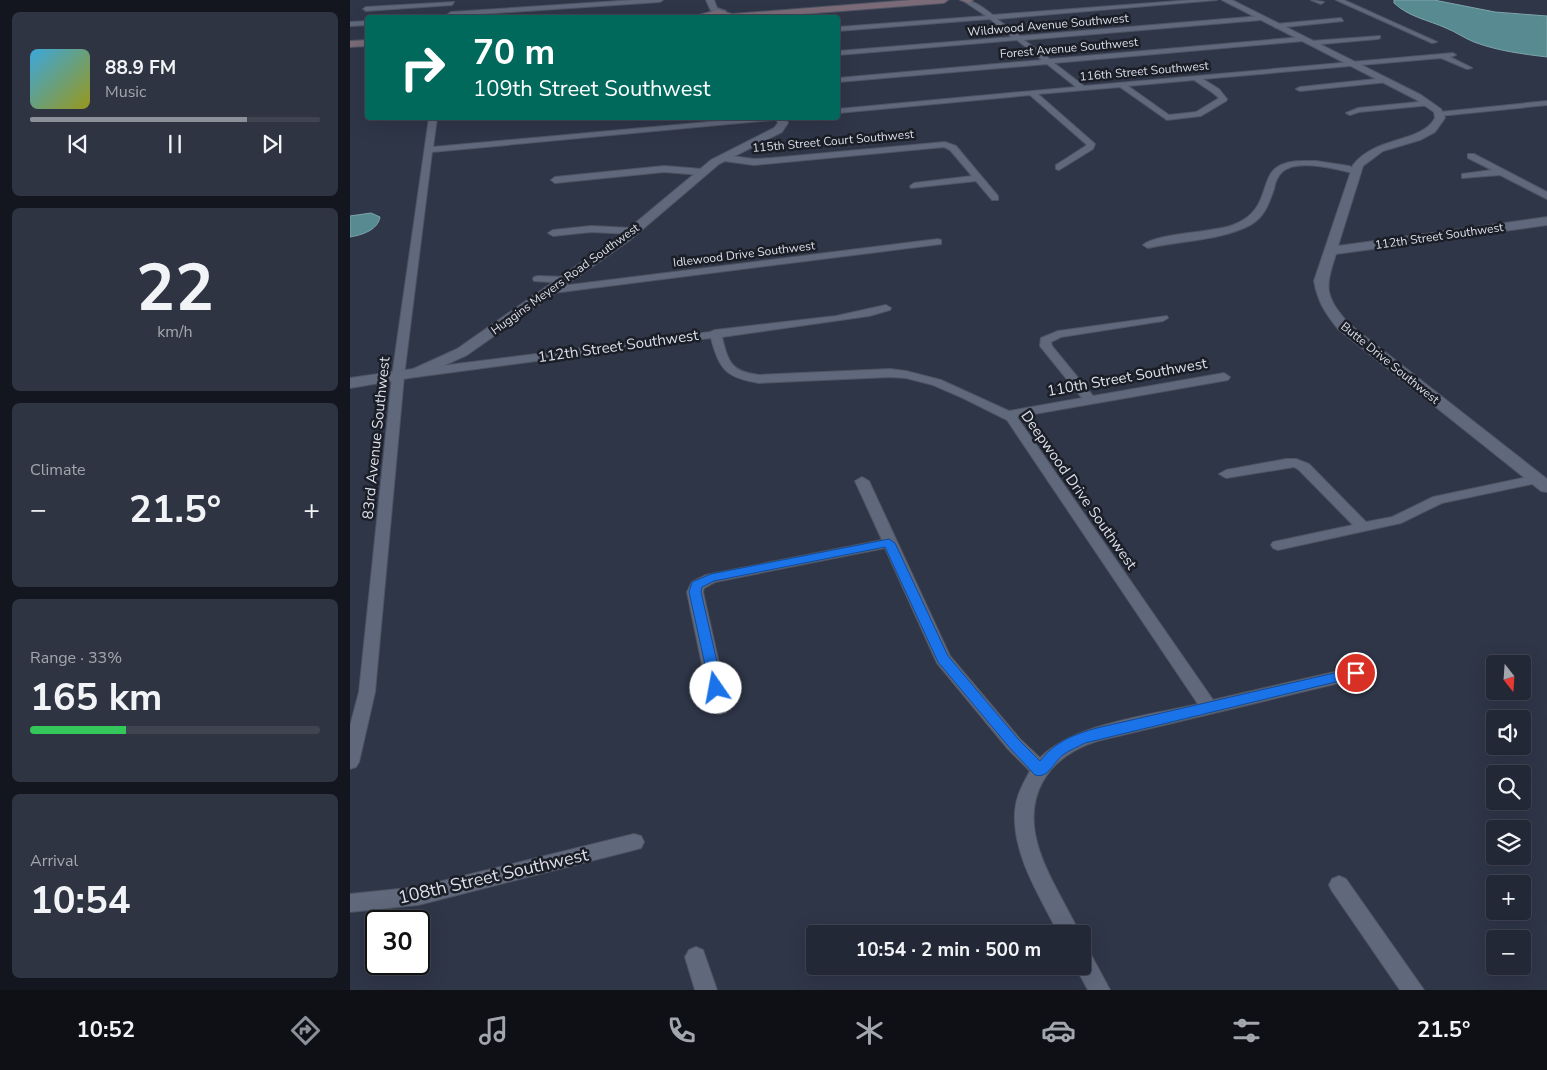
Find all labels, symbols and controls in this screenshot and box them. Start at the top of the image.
street label: Wildwood Avenue Southwest [967,10,1130,40]
text: 70 m [473,29,555,76]
street label: Forest Avenue Southwest [999,34,1140,62]
icon: right [390,35,455,100]
text: 88.9 FM [105,55,176,81]
street label: 116th Street Southwest [1079,57,1210,85]
text: 109th Street Southwest [473,74,711,104]
text: Music [105,81,146,103]
street label: 115th Street Court Southwest [751,126,915,156]
icon: previous [64,130,92,158]
icon: pause [161,130,189,158]
icon: next [258,130,286,158]
street label: Huggins Meyers Road Southwest [488,219,643,338]
street label: 112th Street Southwest [1374,219,1505,253]
street label: Idlewood Drive Southwest [672,237,817,271]
text: 22 [136,244,214,333]
street label: Butte Drive Southwest [1338,318,1443,408]
text: km/h [157,321,193,343]
street label: 112th Street Southwest [536,325,700,367]
street label: 110th Street Southwest [1046,353,1209,401]
street label: 83rd Avenue Southwest [358,355,395,520]
street label: Deepwood Drive Southwest [1016,407,1142,574]
text: Climate [30,459,85,481]
text: 21.5° [129,484,221,535]
text: − [30,491,47,529]
text: + [303,491,320,529]
text: Range · 33% [30,647,122,669]
pin [1335,652,1377,694]
north arrow [1486,655,1531,700]
map controls [1486,655,1531,975]
icon: arrive [1342,659,1370,687]
position arrow [689,661,741,713]
text: 165 km [30,672,162,723]
button: sound [1486,710,1531,755]
button: search [1486,765,1531,810]
button: layers [1486,820,1531,865]
street label: 108th Street Southwest [396,842,591,910]
text: Arrival [30,850,78,872]
text: 10:54 [30,875,131,926]
button: + [1486,875,1531,920]
speed limit sign: 30 [365,910,430,975]
button: − [1486,930,1531,975]
text: 10:54 · 2 min · 500 m [856,937,1041,963]
icon: directions [288,1013,323,1048]
icon: music [476,1013,511,1048]
icon: phone [664,1013,699,1048]
icon: climate [852,1013,887,1048]
icon: car [1041,1013,1076,1048]
icon: filters [1229,1013,1264,1048]
text: 10:52 [77,1015,135,1045]
text: 21.5° [1417,1015,1470,1045]

